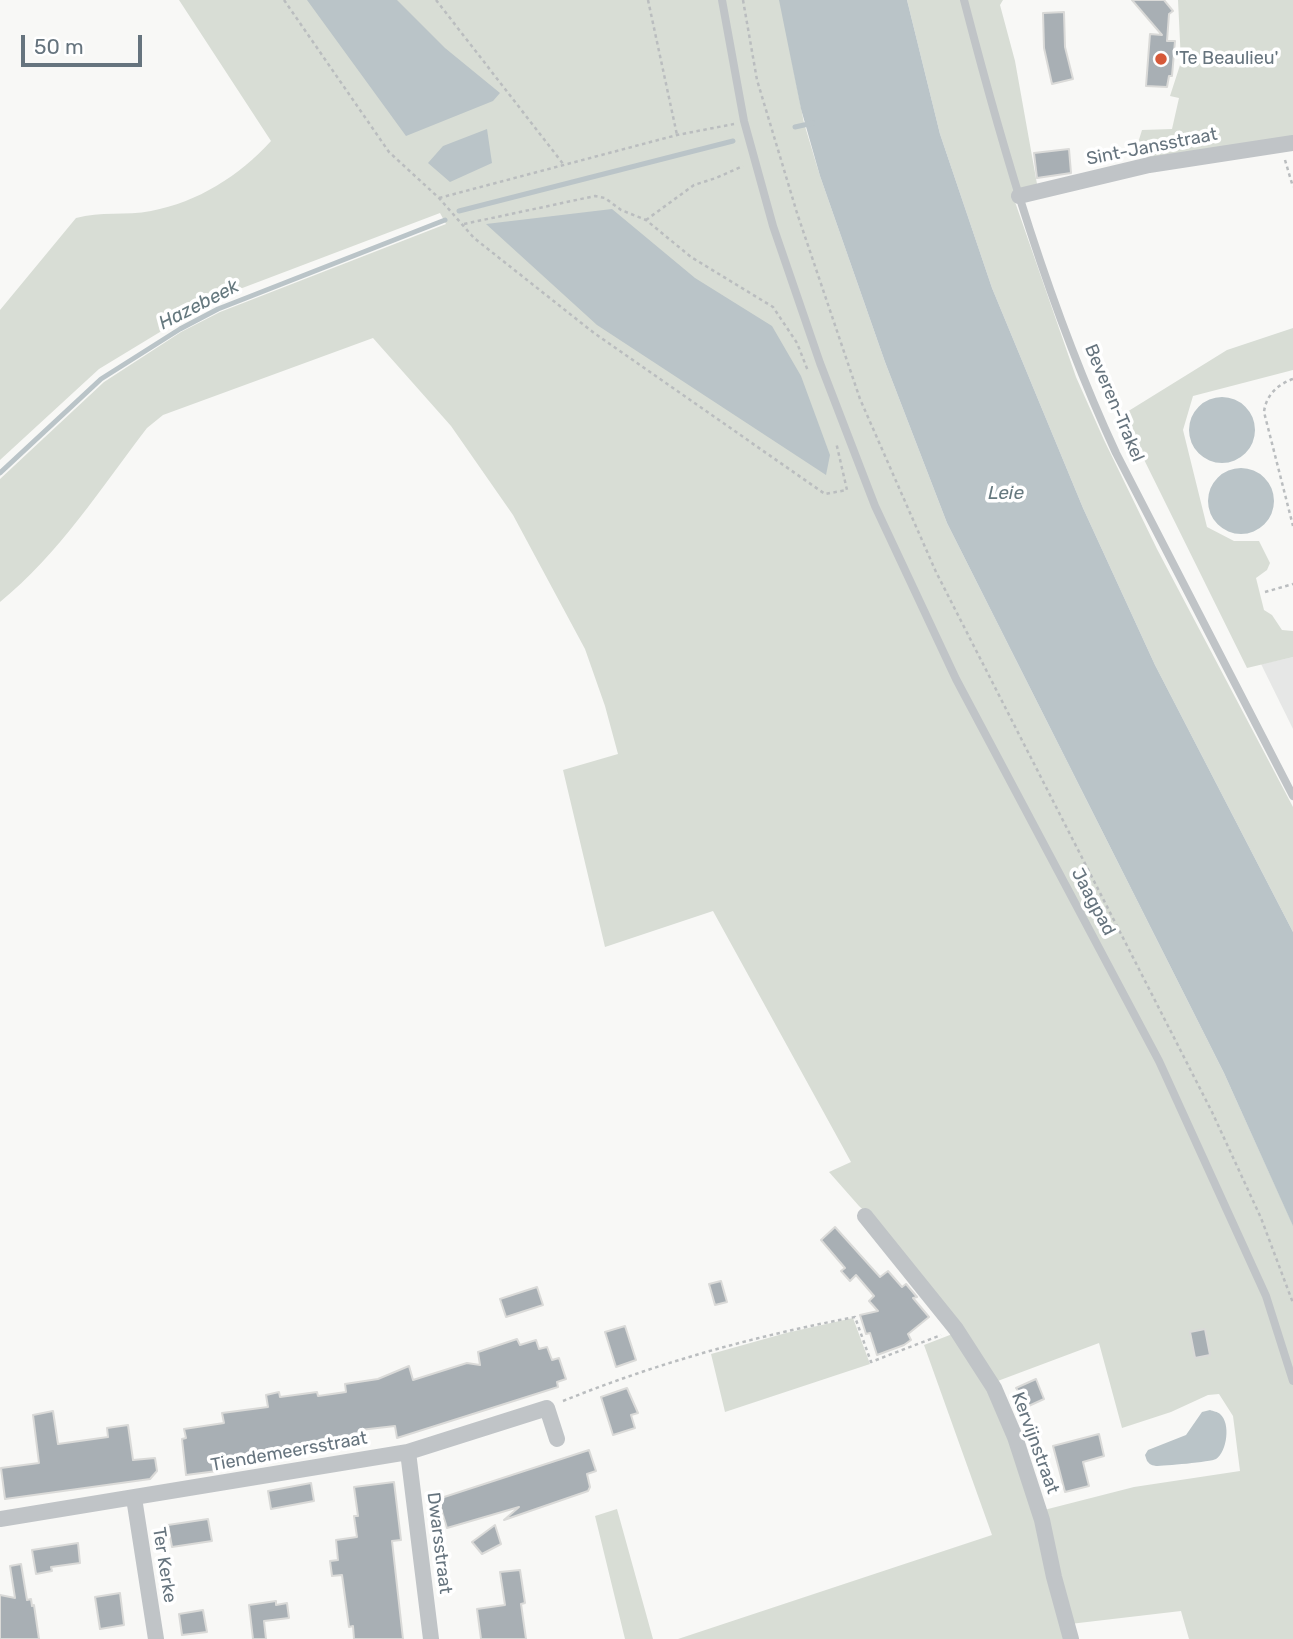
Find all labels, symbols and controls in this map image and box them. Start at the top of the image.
scale bar [24,21,145,65]
text: 50 m [34,34,84,59]
place label: 'Te Beaulieu' [1175,48,1278,70]
marker: 'Te Beaulieu' [1153,51,1169,67]
street label: Sint-Jansstraat [1085,124,1219,170]
water label: Hazebeek [155,275,243,335]
street label: Beveren-Trakel [1080,341,1148,465]
water label: Leie [988,483,1024,505]
street label: Jaagpad [1066,865,1120,939]
street label: Kervijnstraat [1007,1389,1063,1497]
street label: Tiendemeersstraat [209,1428,369,1476]
street label: Dwarsstraat [422,1491,456,1595]
street label: Ter Kerke [147,1526,181,1604]

